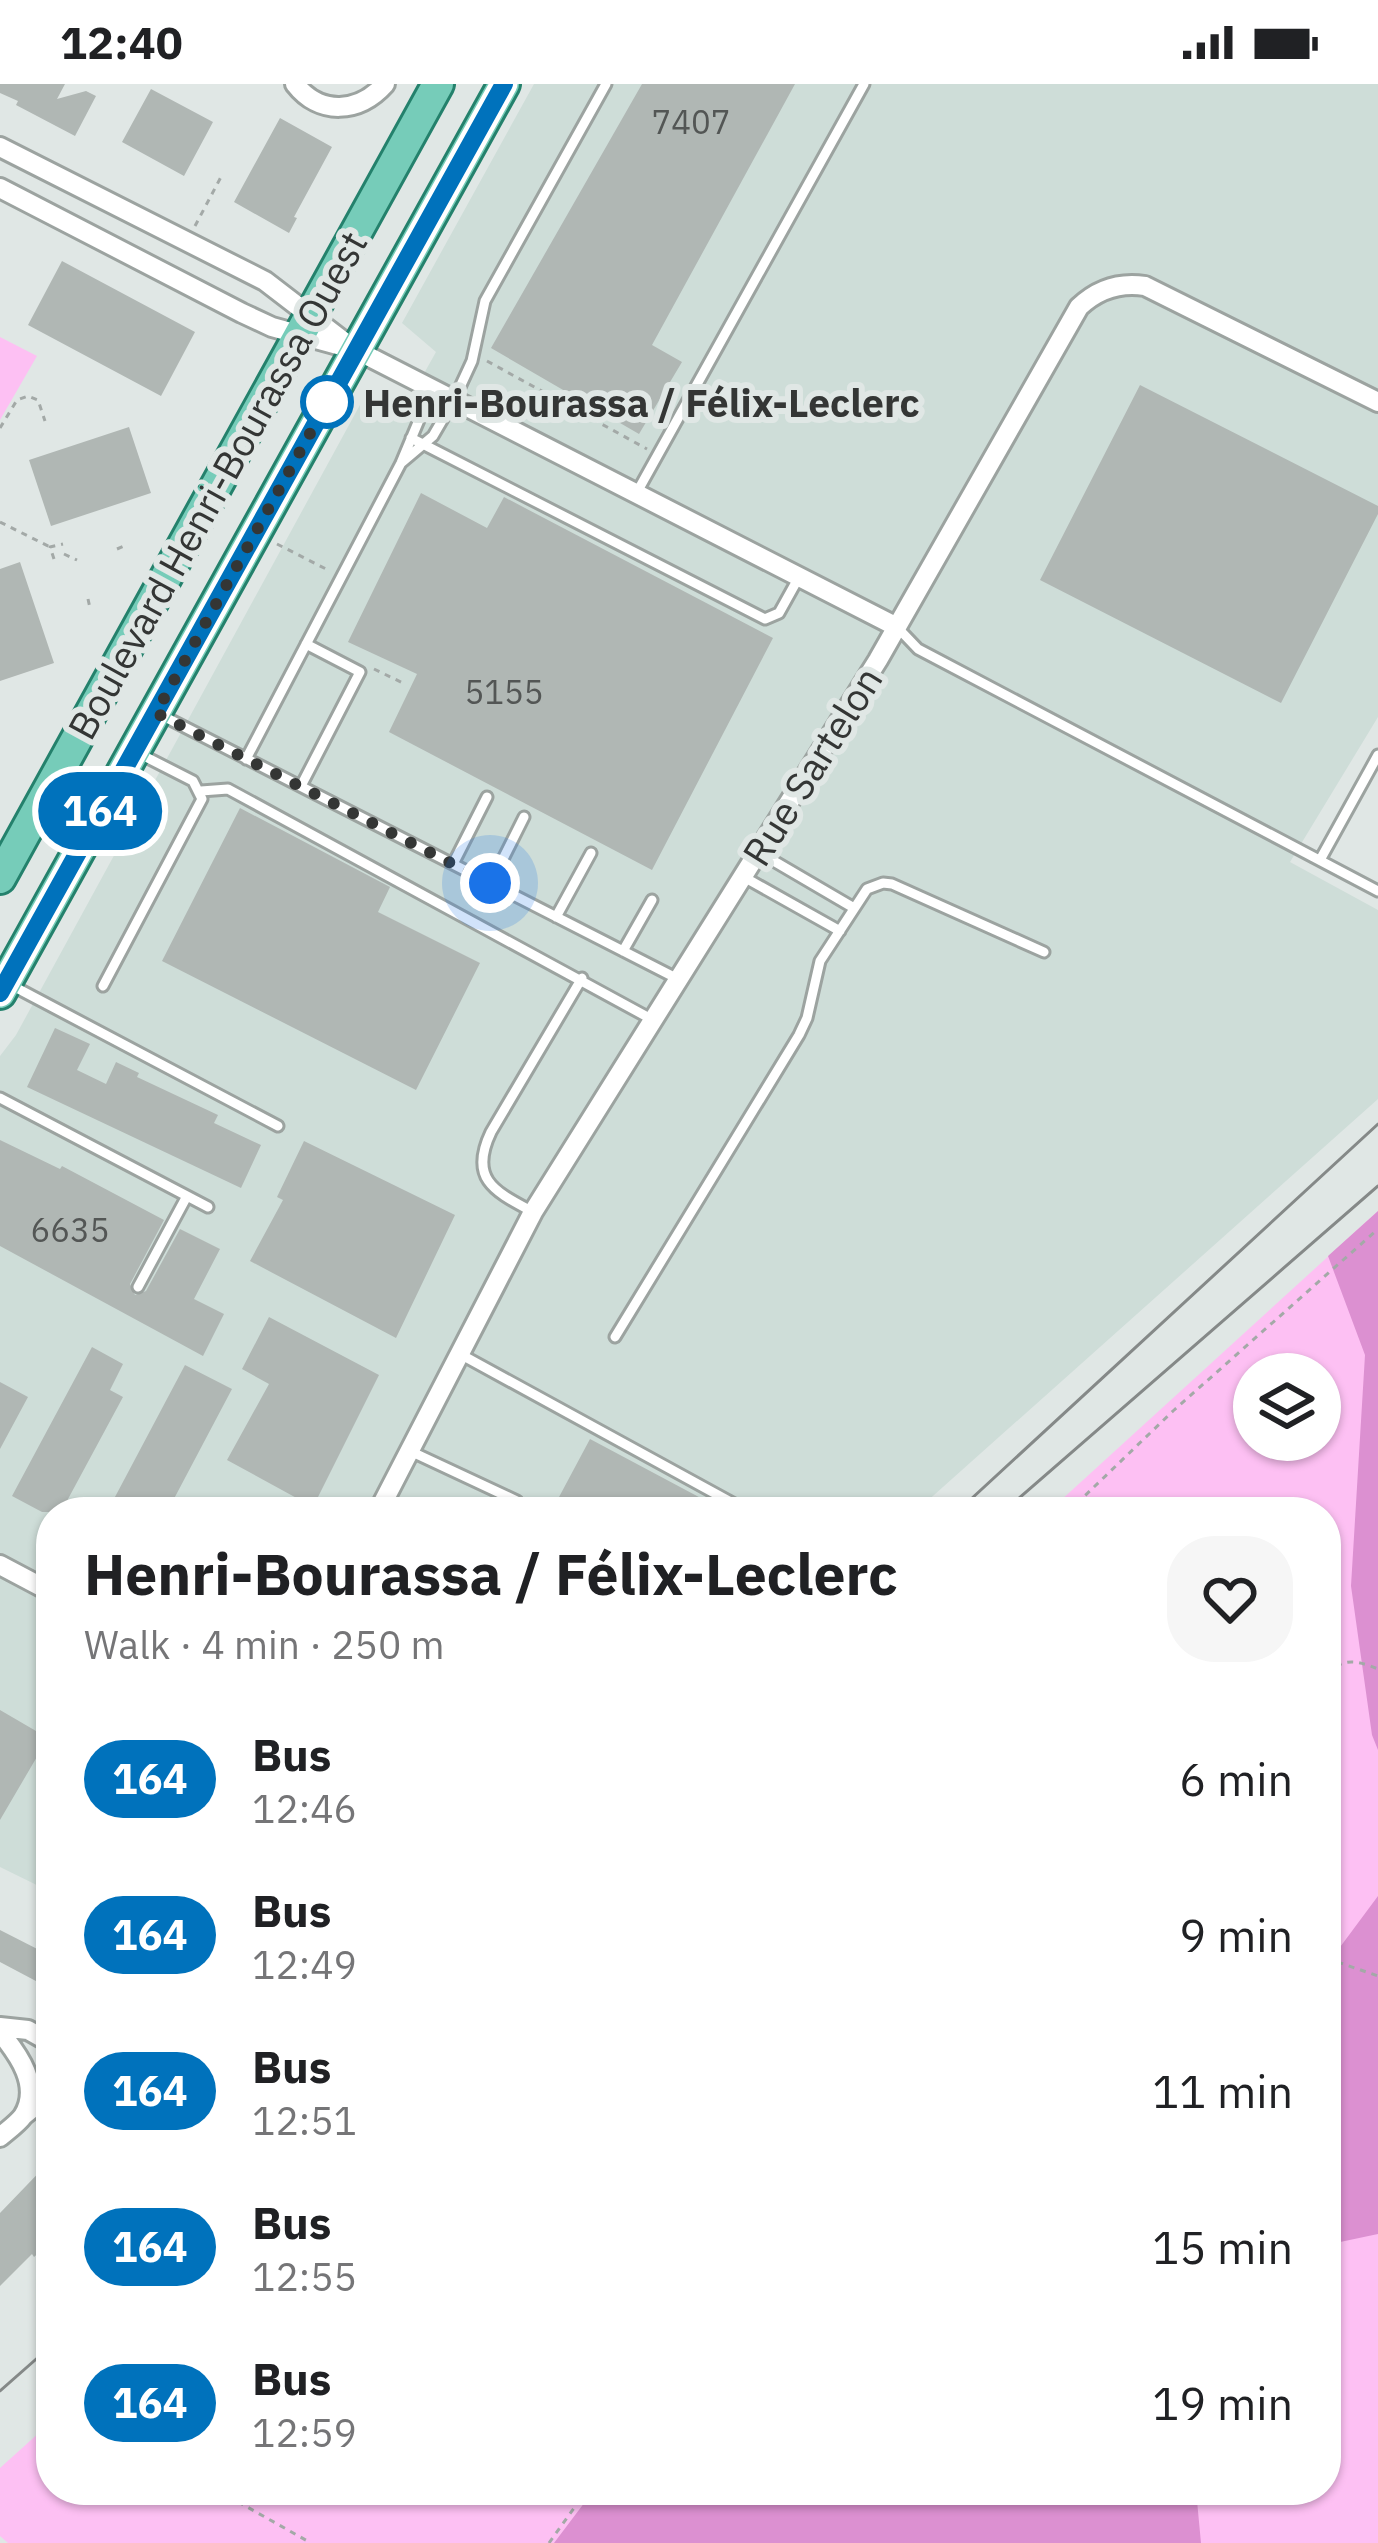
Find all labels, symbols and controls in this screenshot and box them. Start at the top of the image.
text: 12:40 [60,13,183,71]
house number: 7407 [651,100,731,143]
street label: Boulevard Henri-Bourassa Ouest [56,222,378,748]
marker: Henri-Bourassa / Félix-Leclerc [302,377,352,427]
place label: Henri-Bourassa / Félix-Leclerc [363,377,920,428]
street label: Rue Sartelon [731,657,893,875]
house number: 5155 [464,670,544,713]
line badge: 164 [31,772,169,850]
text: 164 [62,783,138,838]
your location [460,853,520,913]
house number: 6635 [30,1208,110,1251]
map controls [1233,1353,1341,1461]
button: layers [1233,1353,1341,1461]
button: heart [1167,1536,1293,1662]
text: Henri-Bourassa / Félix-Leclerc [84,1537,898,1611]
text: Walk · 4 min · 250 m [84,1619,445,1670]
text: Bus [252,1725,332,1783]
text: 6 min [1179,1750,1293,1808]
text: 164 [112,1751,188,1806]
text: 12:46 [252,1783,357,1834]
text: Bus [252,1881,332,1939]
text: 9 min [1179,1906,1293,1964]
text: 164 [112,1907,188,1962]
text: 12:49 [252,1939,357,1990]
text: Bus [252,2037,332,2095]
text: 11 min [1152,2062,1293,2120]
text: 164 [112,2063,188,2118]
text: 12:51 [252,2095,357,2146]
text: Bus [252,2193,332,2251]
text: 15 min [1152,2218,1293,2276]
text: 164 [112,2219,188,2274]
text: 12:55 [252,2251,357,2302]
text: Bus [252,2349,332,2407]
text: 19 min [1152,2374,1293,2432]
text: 164 [112,2375,188,2430]
text: 12:59 [252,2407,357,2458]

